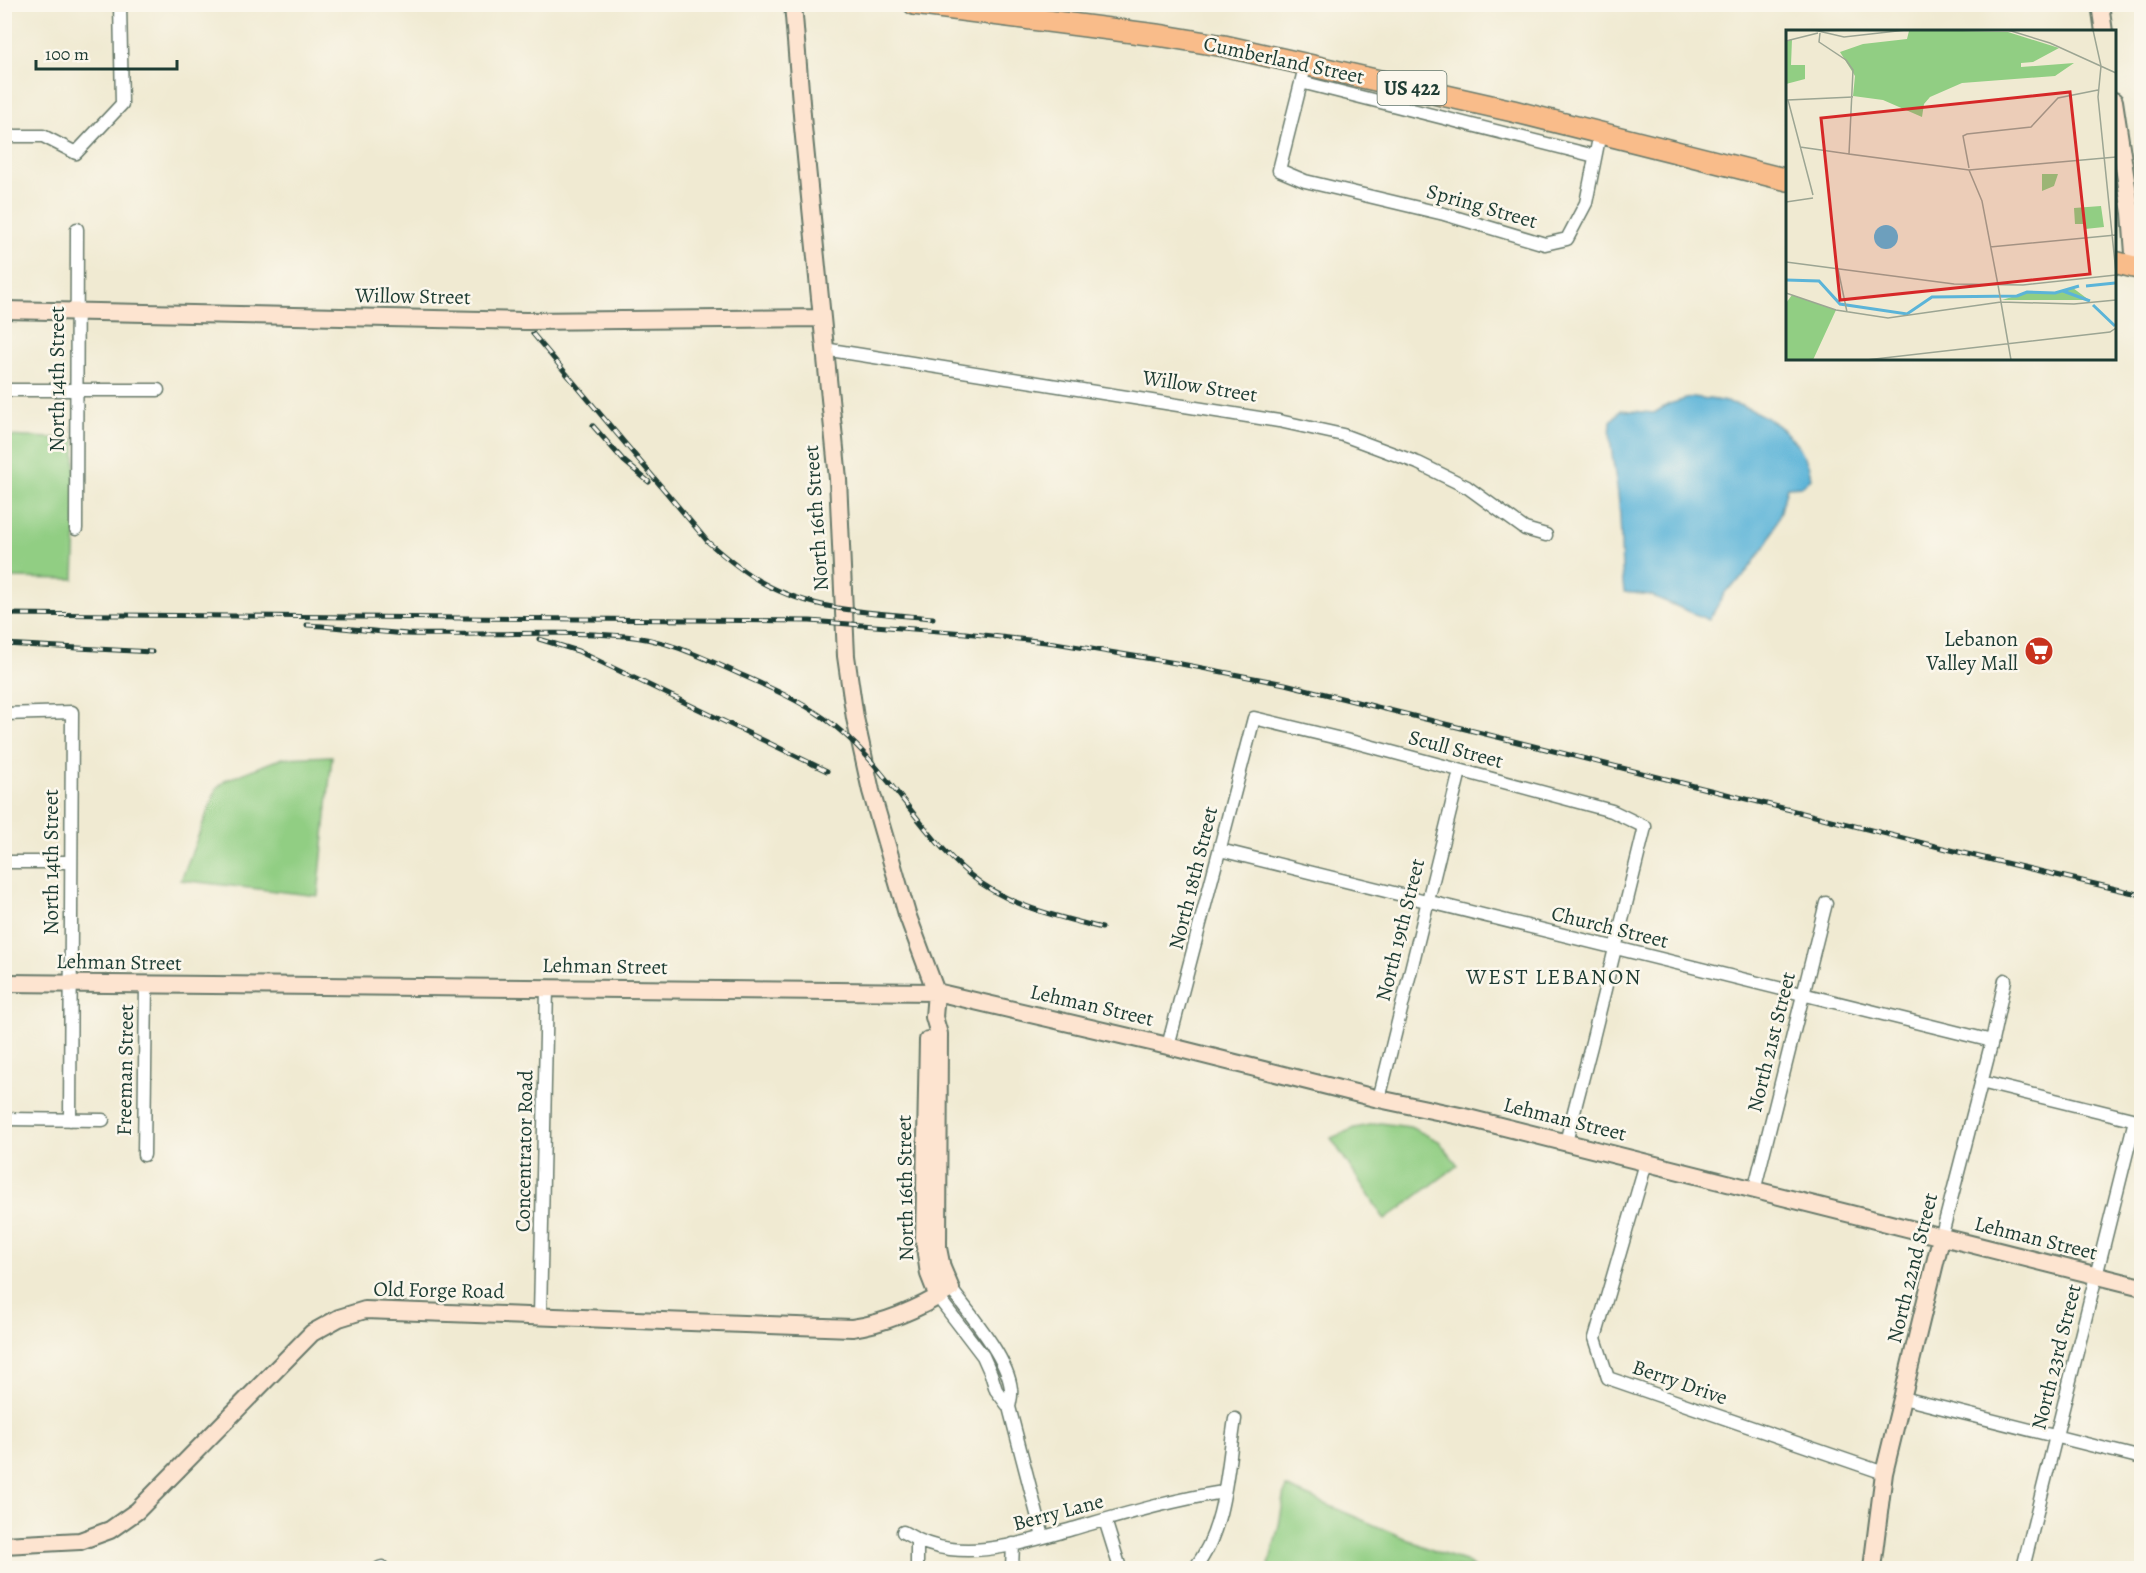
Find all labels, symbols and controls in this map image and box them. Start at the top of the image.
street label: Cumberland Street [1201,29,1367,91]
inset map [1786,30,2116,360]
scale bar [36,33,177,71]
text: 100 m [45,42,89,66]
road number: US 422 [1378,71,1446,105]
street label: Spring Street [1423,177,1541,235]
street label: Willow Street [354,281,471,311]
street label: North 14th Street [43,306,71,452]
street label: Willow Street [1140,363,1259,409]
street label: North 16th Street [797,444,835,592]
place label: Lebanon Valley Mall [1925,625,2018,677]
supermarket icon: Lebanon Valley Mall [2023,635,2055,667]
street label: Scull Street [1406,723,1507,775]
street label: North 14th Street [37,789,65,935]
street label: North 18th Street [1162,803,1224,953]
street label: North 19th Street [1369,856,1431,1004]
street label: Church Street [1549,899,1671,955]
street label: Lehman Street [56,947,182,977]
street label: Lehman Street [542,951,668,981]
district label: WEST LEBANON [1465,962,1642,992]
street label: North 21st Street [1740,969,1802,1115]
street label: Lehman Street [1028,977,1157,1033]
street label: Freeman Street [110,1004,140,1136]
street label: Concentrator Road [509,1069,539,1232]
street label: Lehman Street [1501,1090,1629,1148]
street label: North 16th Street [890,1115,920,1261]
street label: North 22nd Street [1880,1190,1944,1346]
street label: Lehman Street [1972,1209,2100,1267]
street label: Old Forge Road [373,1275,506,1305]
street label: North 23rd Street [2024,1281,2088,1433]
street label: Berry Drive [1629,1353,1731,1411]
street label: Berry Lane [1009,1486,1107,1538]

